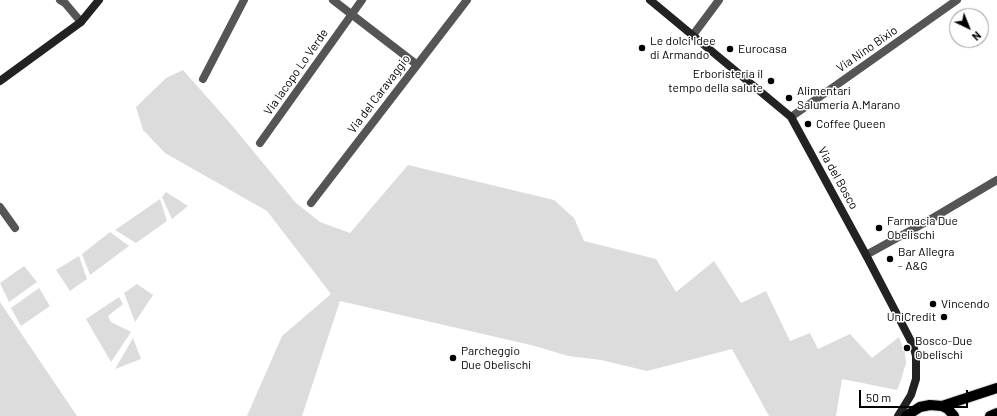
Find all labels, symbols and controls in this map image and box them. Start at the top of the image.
north arrow [949,8,989,48]
street label: Via Nino Bixio [834,23,900,75]
street label: Via Iacopo Lo Verde [261,26,331,118]
text: N [970,29,984,44]
place label: Le dolci Idee di Armando [650,34,716,62]
place label: Eurocasa [738,42,787,56]
marker: Le dolci Idee di Armando [637,43,647,53]
marker: Eurocasa [725,44,735,54]
street label: Via del Caravaggio [345,52,413,136]
place label: Erboristeria il tempo della salute [668,67,763,95]
marker: Erboristeria il tempo della salute [766,76,776,86]
place label: Alimentari Salumeria A.Marano [797,84,900,112]
marker: Alimentari Salumeria A.Marano [784,93,794,103]
place label: Coffee Queen [816,117,886,131]
marker: Coffee Queen [803,119,813,129]
street label: Via del Bosco [815,144,861,212]
place label: Farmacia Due Obelischi [887,214,958,242]
marker: Farmacia Due Obelischi [874,223,884,233]
place label: Bar Allegra - A&G [898,245,954,273]
marker: Bar Allegra - A&G [885,254,895,264]
place label: Vincendo [941,297,990,311]
marker: Vincendo [928,299,938,309]
place label: UniCredit [887,310,936,324]
marker: UniCredit [939,312,949,322]
place label: Bosco-Due Obelischi [915,334,972,362]
marker: Bosco-Due Obelischi [902,343,912,353]
place label: Parcheggio Due Obelischi [461,344,531,372]
marker: Parcheggio Due Obelischi [448,353,458,363]
scale bar [861,382,970,408]
text: 50 m [866,390,891,404]

